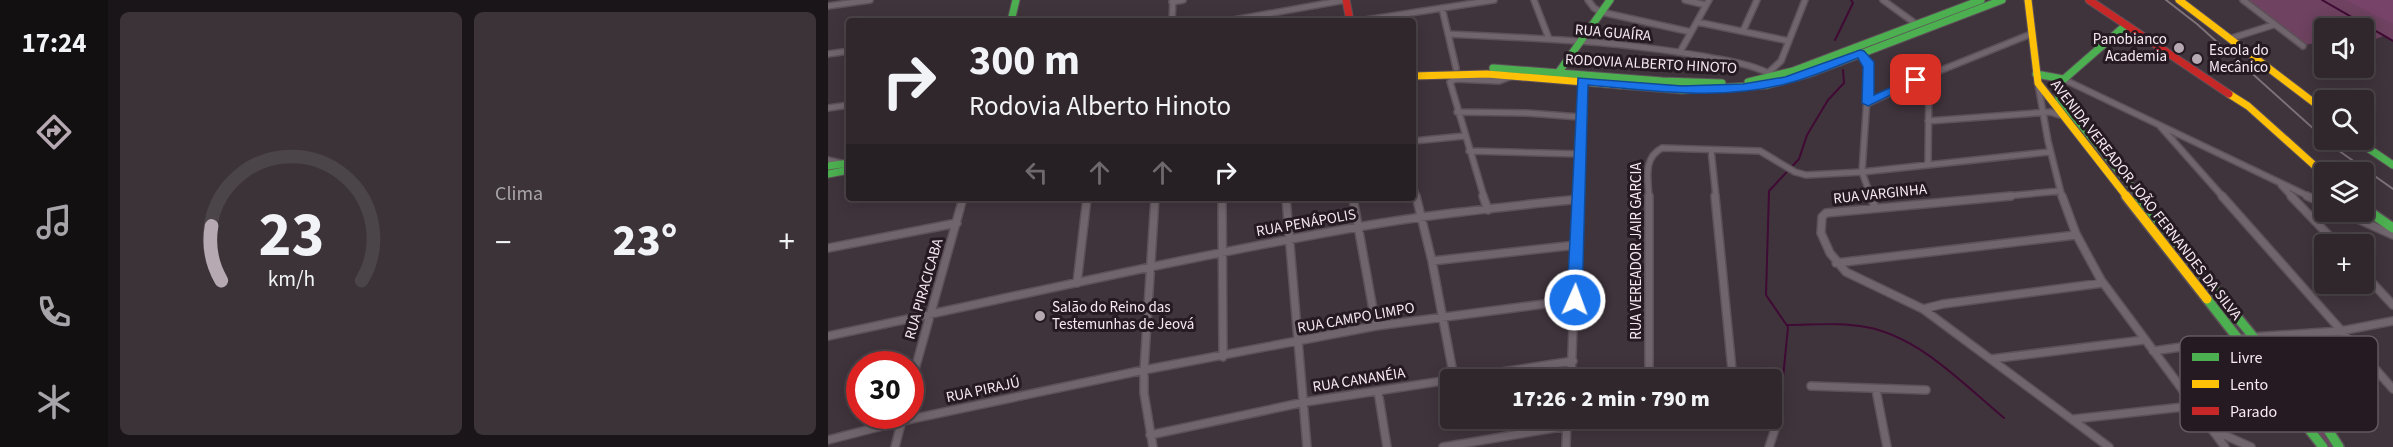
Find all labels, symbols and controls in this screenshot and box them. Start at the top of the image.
map controls [2314,18,2374,294]
button: sound [2314,18,2374,78]
street label: RUA GUAÍRA [1574,19,1653,47]
text: 17:24 [21,24,87,63]
place label: Panobianco Academia [2093,29,2167,67]
text: 300 m [969,31,1080,91]
place label: Escola do Mecânico [2209,40,2269,78]
marker: Panobianco Academia [2172,41,2186,55]
icon: right [870,42,948,120]
street label: RODOVIA ALBERTO HINOTO [1564,49,1738,79]
marker: Escola do Mecânico [2190,52,2204,66]
pin [1890,54,1941,105]
icon: arrive [1899,63,1932,96]
street label: AVENIDA VEREADOR JOÃO FERNANDES DA SILVA [2045,75,2247,325]
text: Rodovia Alberto Hinoto [969,87,1231,126]
button: search [2314,90,2374,150]
icon: directions [33,111,75,153]
icon: left [1020,156,1053,189]
icon: ahead [1083,156,1116,189]
icon: ahead [1146,156,1179,189]
icon: right [1209,156,1242,189]
street label: RUA VEREADOR JAIR GARCIA [1626,161,1647,340]
button: layers [2314,162,2374,222]
street label: RUA VARGINHA [1832,179,1929,209]
text: Clima [495,180,543,208]
text: 23 [258,191,324,280]
icon: music [33,201,75,243]
street label: RUA PENÁPOLIS [1254,204,1358,242]
text: 23° [613,209,677,273]
text: − [495,219,511,266]
text: + [779,219,795,266]
button: + [2314,234,2374,294]
street label: RUA PIRACICABA [900,235,949,342]
text: km/h [267,264,315,295]
position arrow [1543,268,1607,332]
icon: phone [33,291,75,333]
place label: Salão do Reino das Testemunhas de Jeová [1052,297,1194,335]
street label: RUA CAMPO LIMPO [1296,297,1416,339]
marker: Salão do Reino das Testemunhas de Jeová [1033,309,1047,323]
legend [2180,336,2378,432]
text: Livre [2230,347,2263,369]
speed limit sign: 30 [846,351,924,429]
street label: RUA CANANÉIA [1311,362,1408,398]
street label: RUA PIRAJÚ [944,372,1022,408]
text: Lento [2230,374,2268,396]
icon: climate [33,381,75,423]
text: 17:26 · 2 min · 790 m [1512,383,1710,415]
text: Parado [2230,401,2277,423]

